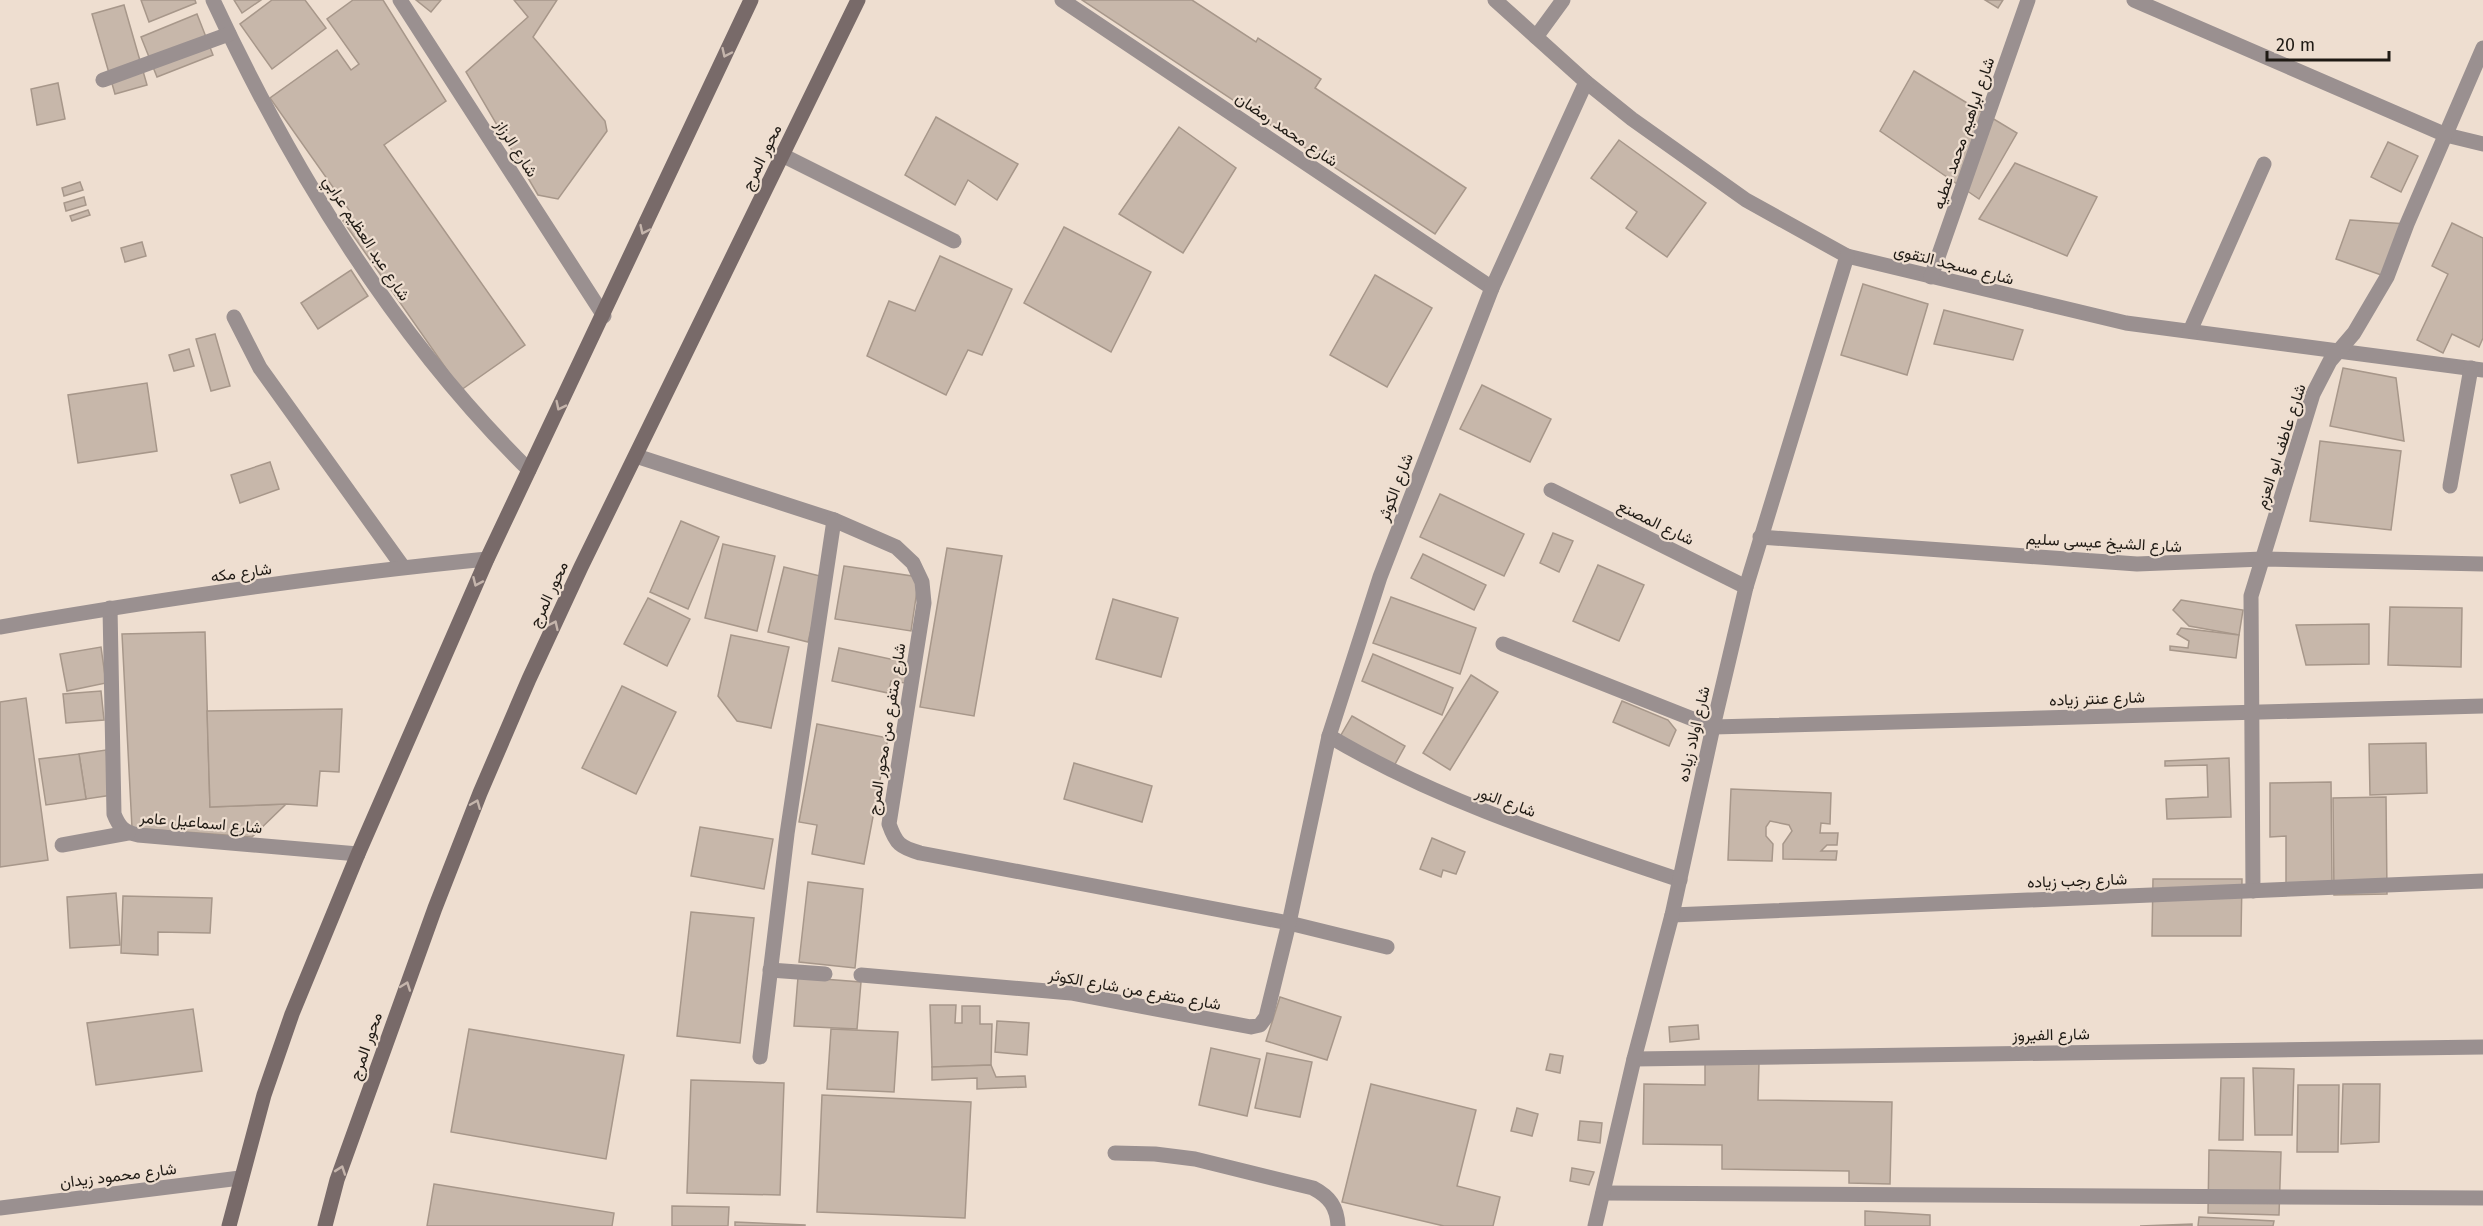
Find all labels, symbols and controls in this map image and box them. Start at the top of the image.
scale bar [2267,24,2388,62]
text: 20 m [2276,34,2315,56]
one-way arrow [722,47,734,58]
street label: شارع ابراهيم محمد عطيه [1929,55,2000,212]
street label: شارع محمد رمضان [1231,88,1341,172]
street label: شارع الرزاز [489,115,542,181]
street label: محور المرج [737,121,787,194]
street label: شارع عبد العظيم عرابي [316,172,414,307]
one-way arrow [639,223,651,234]
street label: شارع مسجد التقوى [1891,240,2016,291]
street label: شارع عاطف ابو العزم [2251,381,2312,512]
one-way arrow [556,399,568,410]
street label: شارع الكوثر [1373,451,1419,525]
street label: شارع المصنع [1614,496,1697,551]
street label: شارع الشيخ عيسى سليم [2025,529,2182,558]
street label: محور المرج [525,558,574,631]
street label: شارع مكه [209,559,273,588]
one-way arrow [472,576,484,587]
one-way arrow [546,621,558,632]
street label: شارع متفرع من محور المرج [864,642,911,817]
street label: شارع اولاد زياده [1673,684,1716,784]
street label: شارع عنتر زياده [2049,687,2145,712]
street label: شارع النور [1471,781,1539,823]
one-way arrow [469,799,481,810]
street label: شارع اسماعيل عامر [138,808,263,839]
street label: شارع رجب زياده [2027,869,2128,894]
street label: شارع متفرع من شارع الكوثر [1046,965,1222,1016]
one-way arrow [399,981,411,992]
street label: محور المرج [345,1010,388,1083]
street label: شارع الفيروز [2011,1024,2090,1047]
street label: شارع محمود زيدان [59,1159,178,1194]
one-way arrow [333,1165,346,1176]

